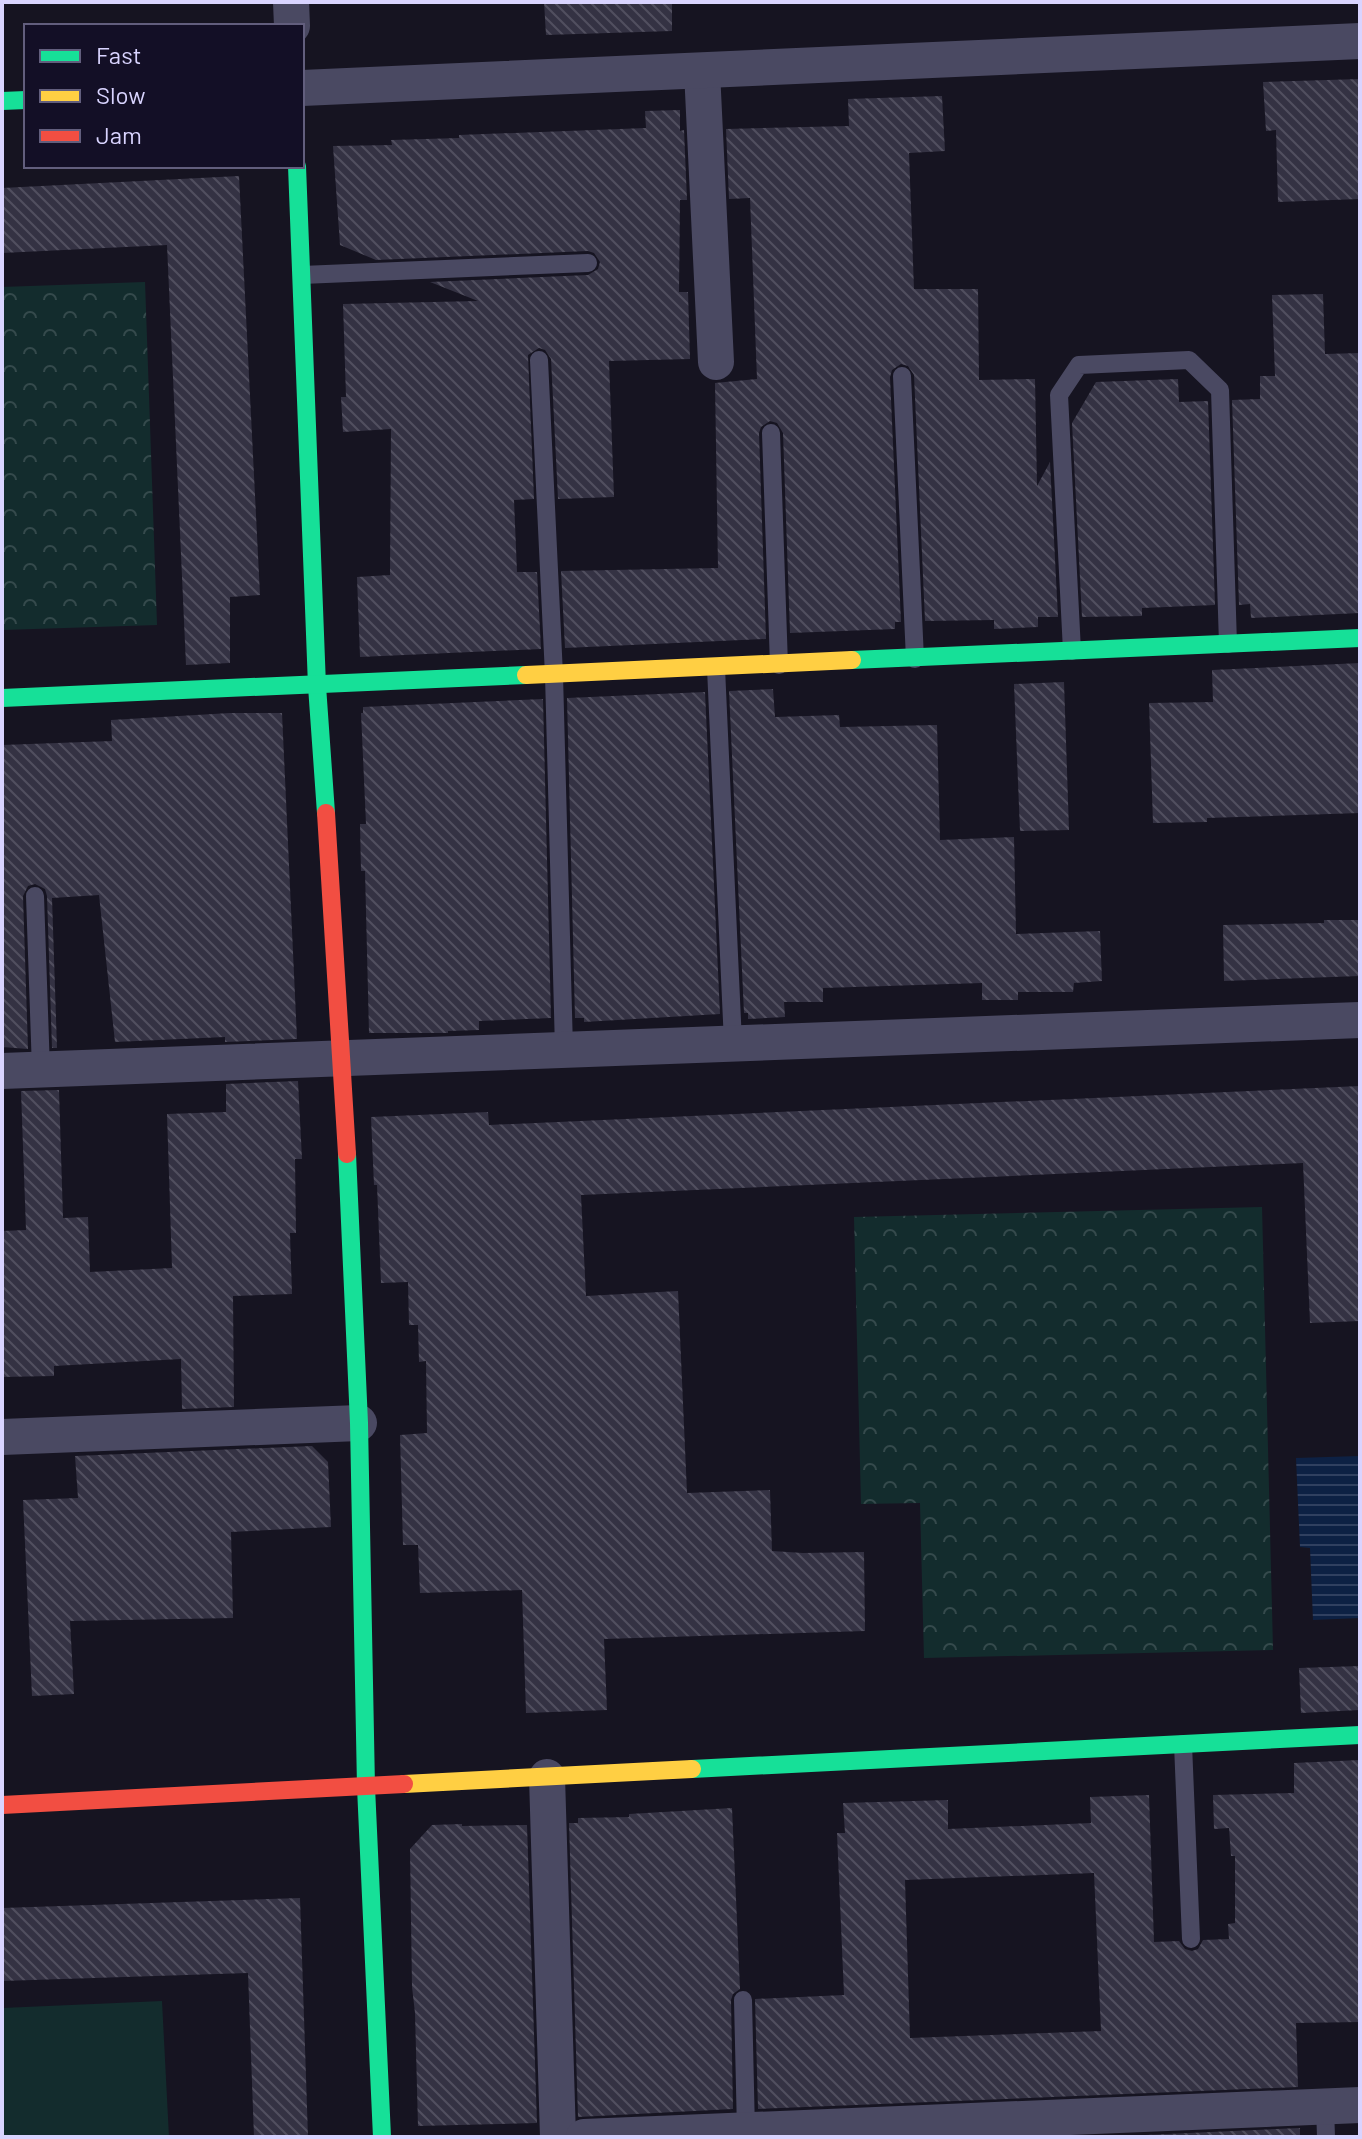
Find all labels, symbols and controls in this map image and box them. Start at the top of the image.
legend [24,24,304,168]
text: Fast [96,40,141,69]
text: Slow [96,80,145,109]
text: Jam [96,120,142,149]

